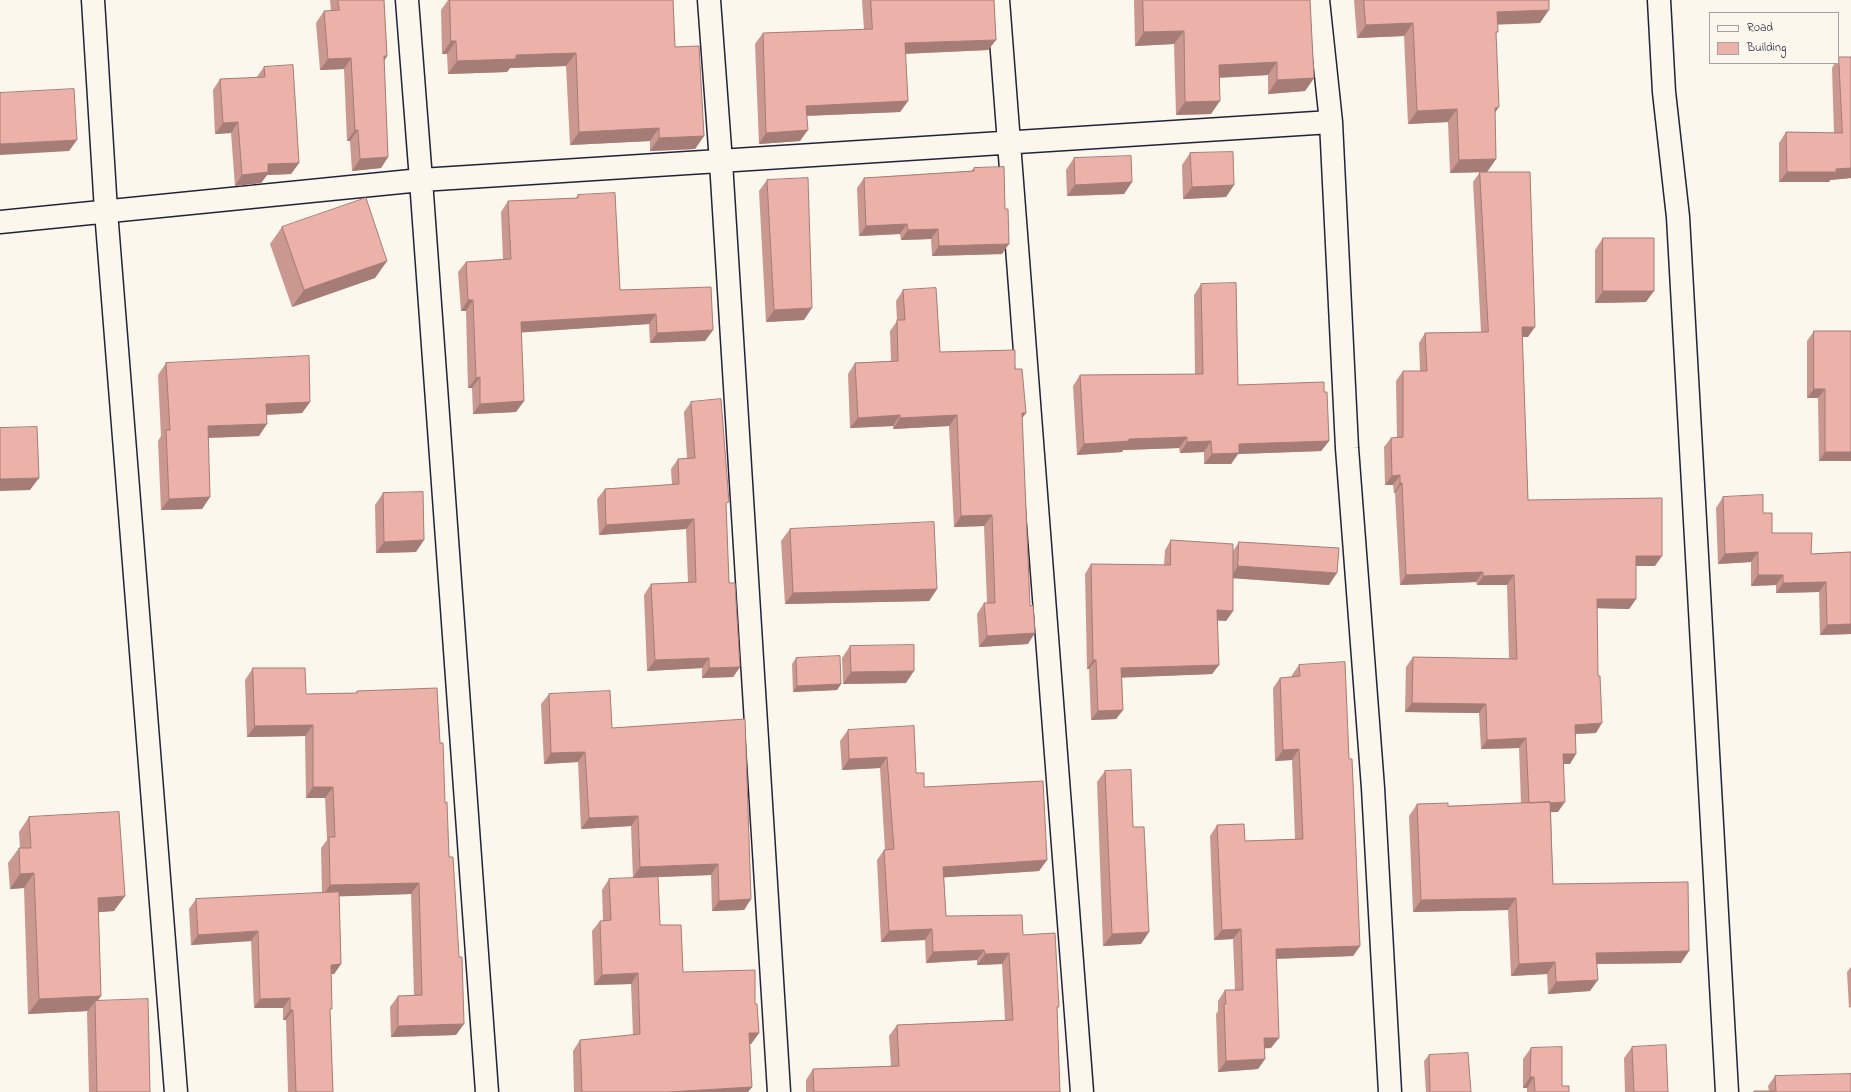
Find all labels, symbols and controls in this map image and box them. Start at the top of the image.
legend [1709,12,1839,64]
text: Road [1747,19,1773,37]
text: Building [1747,39,1786,57]

